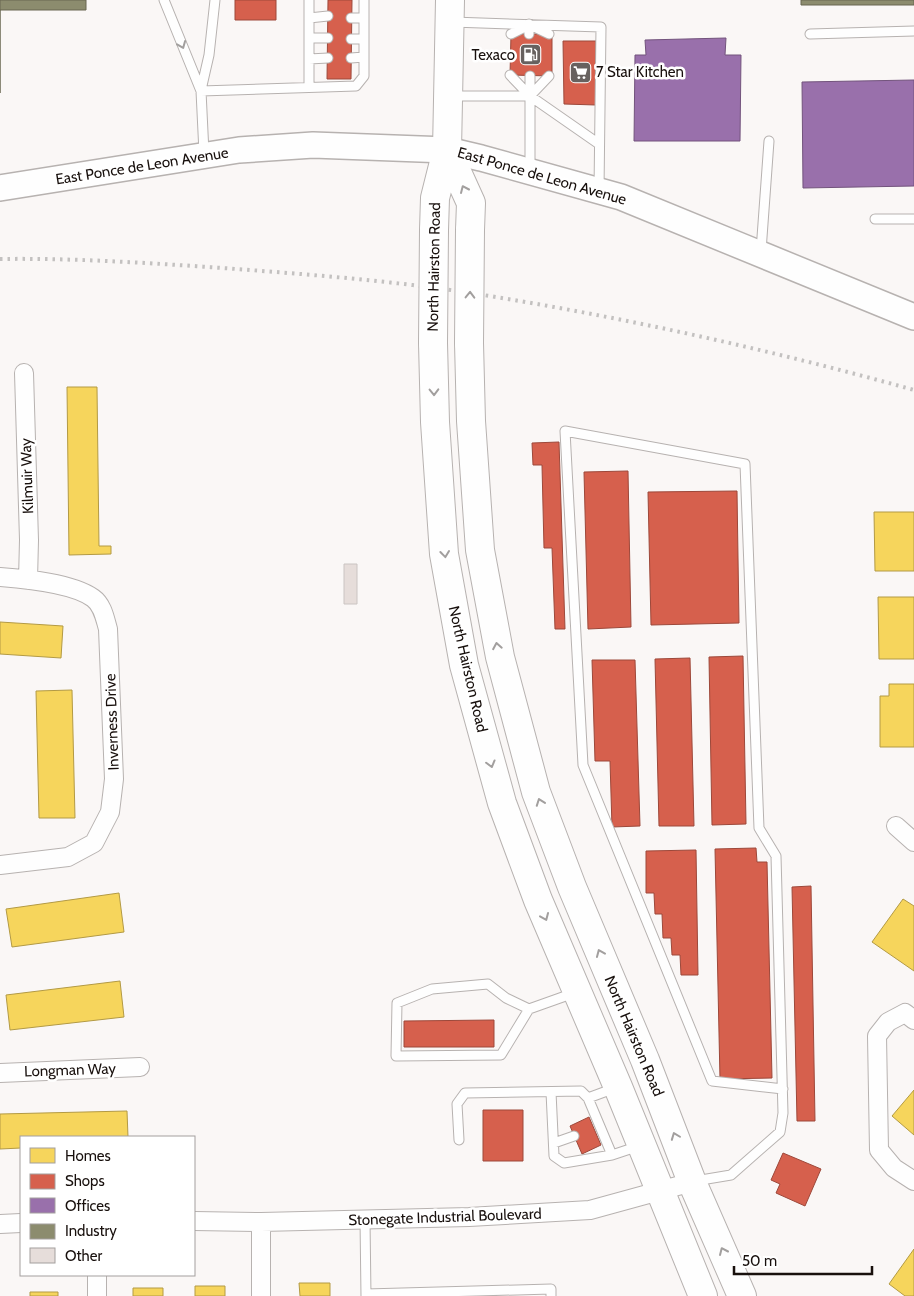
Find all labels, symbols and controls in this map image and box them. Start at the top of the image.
one-way arrow [176,40,187,49]
fuel station icon: Texaco [519,43,543,67]
place label: Texaco [471,46,515,64]
supermarket icon: 7 Star Kitchen [568,60,592,84]
place label: 7 Star Kitchen [596,63,684,81]
street label: East Ponce de Leon Avenue [54,143,230,189]
street label: East Ponce de Leon Avenue [455,143,629,209]
one-way arrow [460,185,471,194]
street label: North Hairston Road [424,202,444,332]
one-way arrow [465,290,475,298]
one-way arrow [429,388,439,396]
street label: Kilmuir Way [17,437,37,514]
one-way arrow [439,551,450,559]
street label: North Hairston Road [445,604,491,734]
one-way arrow [493,641,503,650]
street label: Inverness Drive [101,673,123,771]
one-way arrow [486,759,496,768]
one-way arrow [536,799,546,807]
one-way arrow [539,912,550,921]
one-way arrow [595,949,606,958]
street label: North Hairston Road [600,973,668,1099]
street label: Longman Way [24,1059,117,1081]
one-way arrow [671,1132,681,1141]
legend [20,1136,195,1276]
text: Homes [65,1147,111,1165]
text: Shops [65,1172,105,1190]
text: Offices [65,1197,110,1215]
street label: Stonegate Industrial Boulevard [348,1205,542,1229]
text: Industry [65,1222,117,1240]
scale bar [734,1244,872,1276]
text: Other [65,1247,102,1265]
one-way arrow [718,1247,729,1256]
text: 50 m [742,1252,777,1270]

